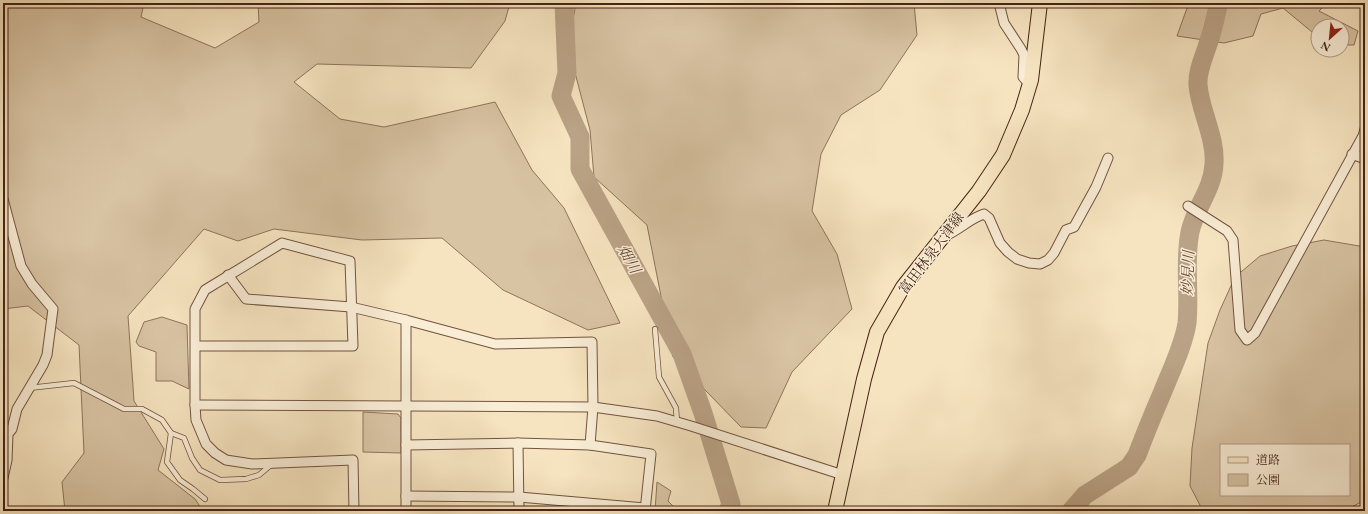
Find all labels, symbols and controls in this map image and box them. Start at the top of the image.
north arrow [1310,18,1350,58]
text: N [1318,39,1333,55]
street label: 富田林泉大津線 [894,208,968,298]
water label: 畑川 [614,241,646,278]
water label: 妙見川 [1177,248,1198,296]
legend [1220,444,1350,496]
text: 道路 [1256,452,1280,468]
text: 公園 [1256,472,1280,488]

